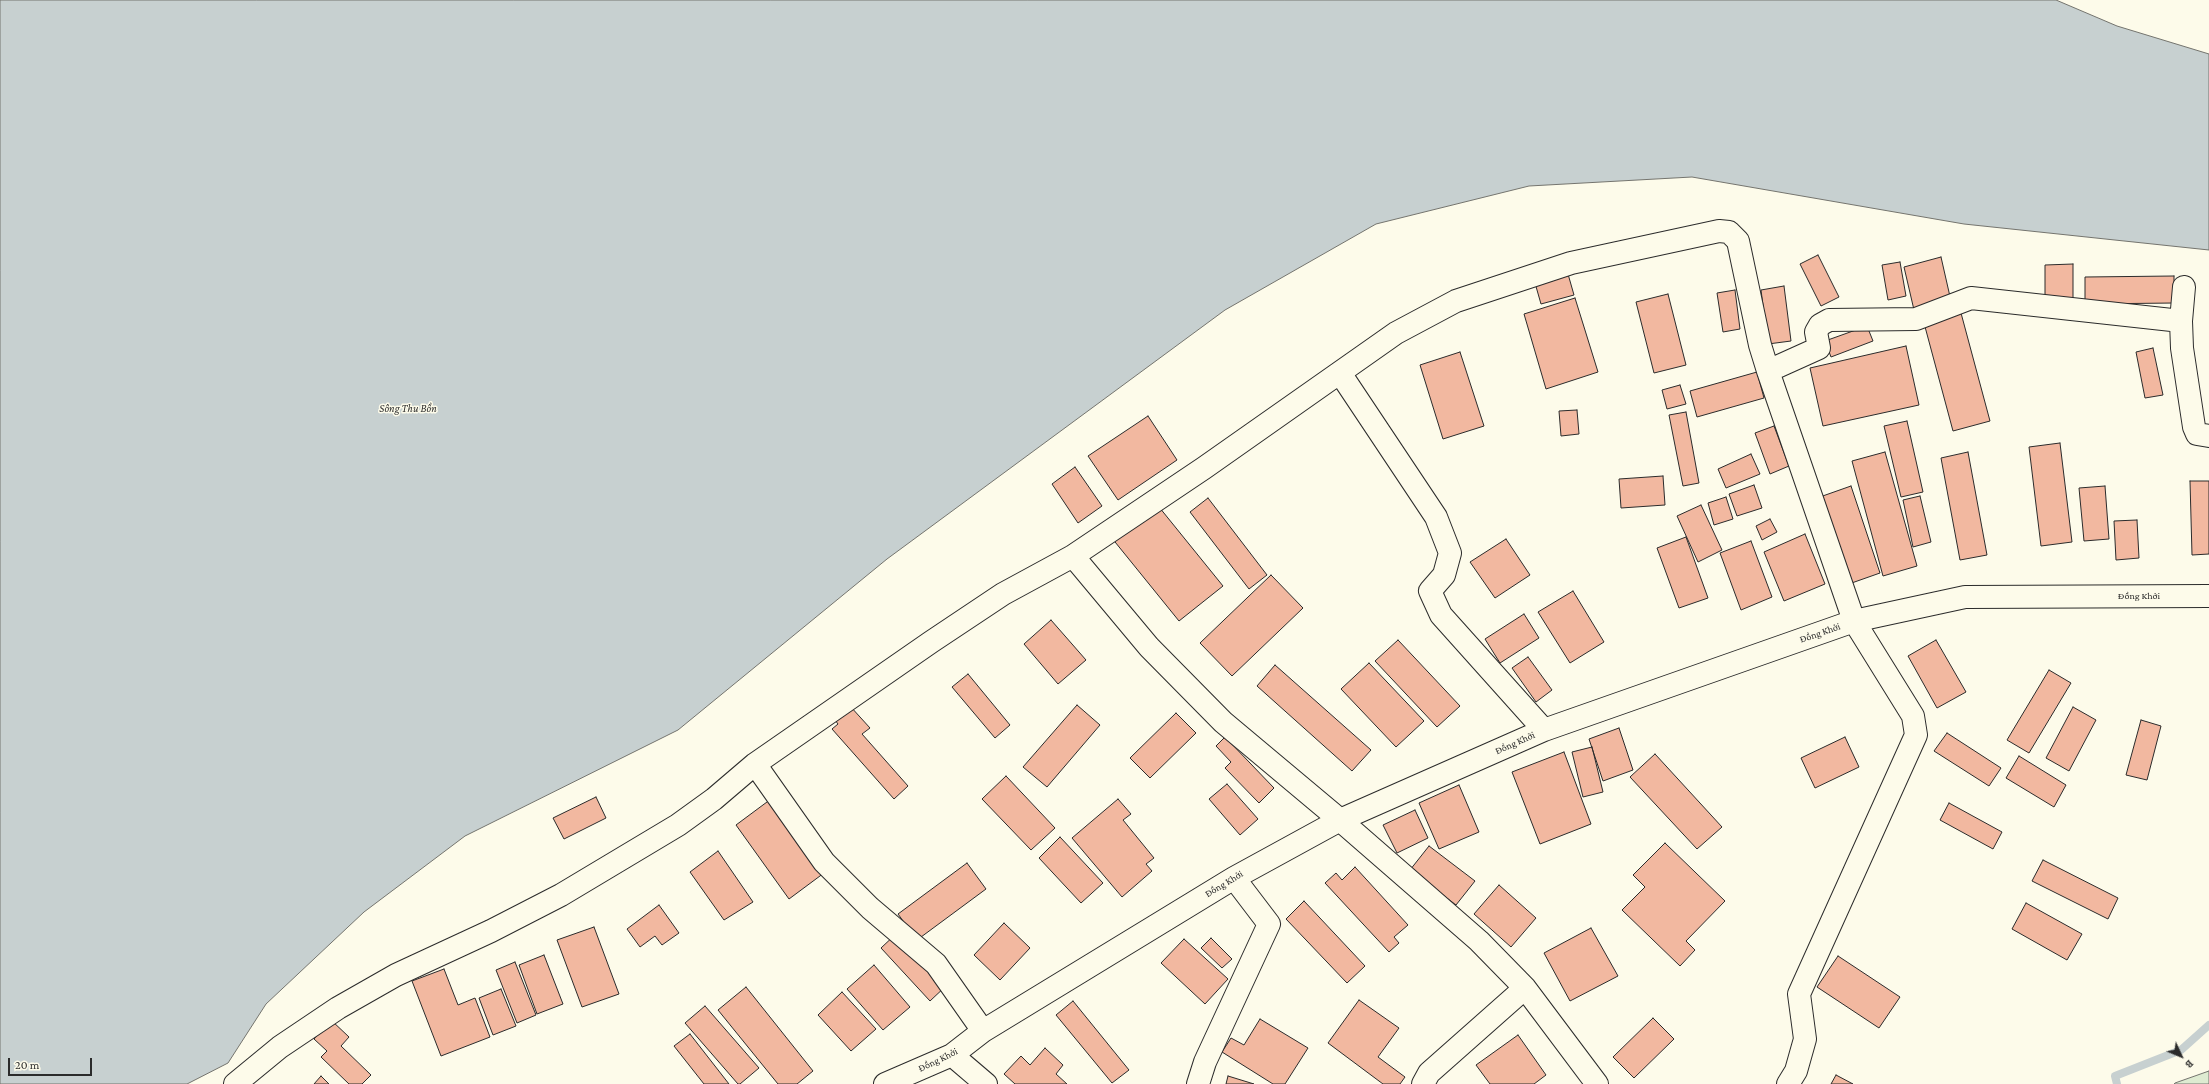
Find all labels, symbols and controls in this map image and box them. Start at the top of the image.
water label: Sông Thu Bồn [379,402,437,416]
street label: Đồng Khởi [2118,590,2160,602]
street label: Đồng Khởi [1798,620,1842,646]
street label: Đồng Khởi [1493,729,1537,757]
street label: Đồng Khởi [1203,868,1245,900]
north arrow [2161,1036,2201,1076]
street label: Đồng Khởi [916,1045,960,1075]
scale bar [10,1050,94,1076]
text: 20 m [15,1058,39,1072]
text: B [2183,1058,2196,1071]

